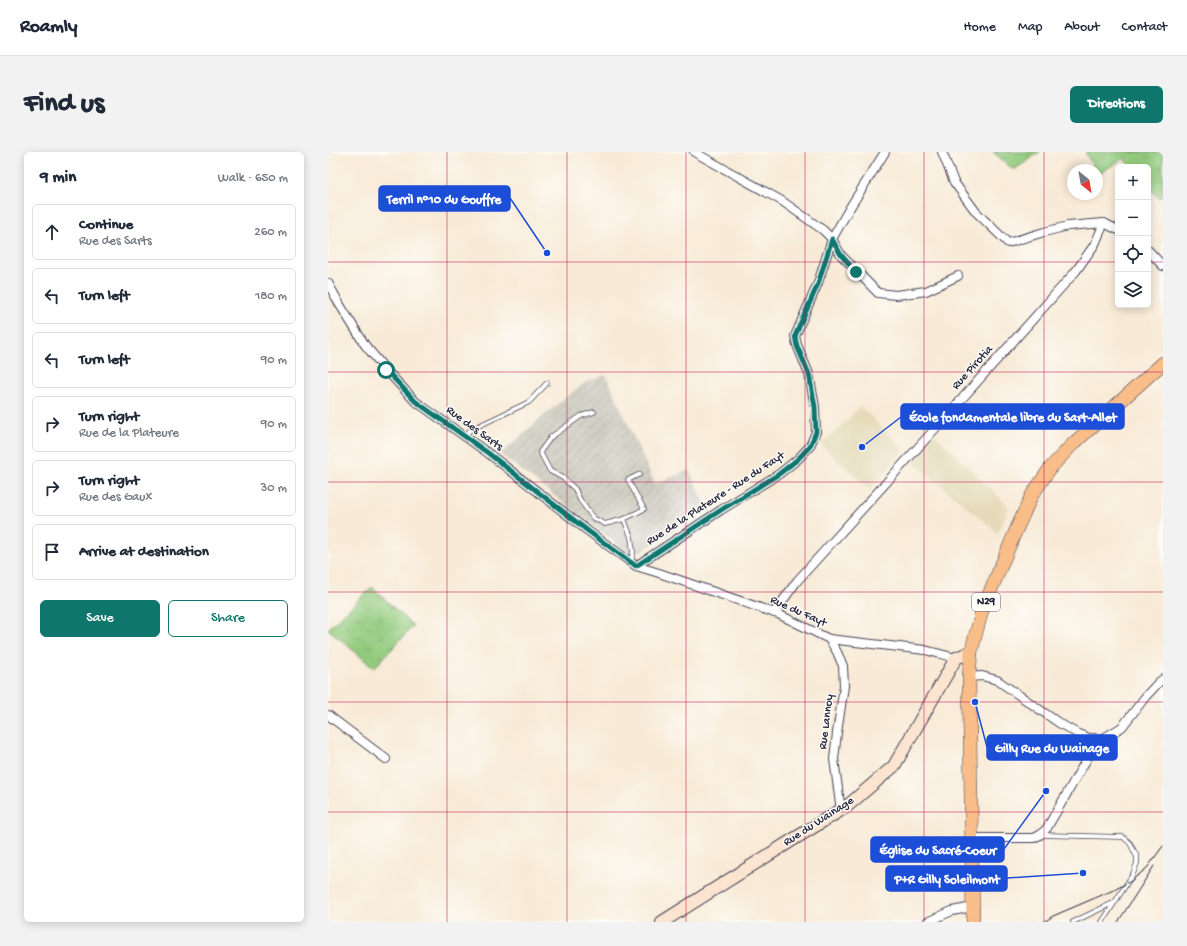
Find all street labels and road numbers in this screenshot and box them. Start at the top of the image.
street label: Rue Pirotia [949,343,997,393]
street label: Rue des Sarts [443,404,506,455]
street label: Rue de la Plateure - Rue du Fayt [644,448,789,549]
street label: Rue du Fayt [768,593,829,631]
road number: N29 [972,593,1000,611]
street label: Rue Lannoy [817,693,837,750]
street label: Rue du Wainage [781,794,858,850]

